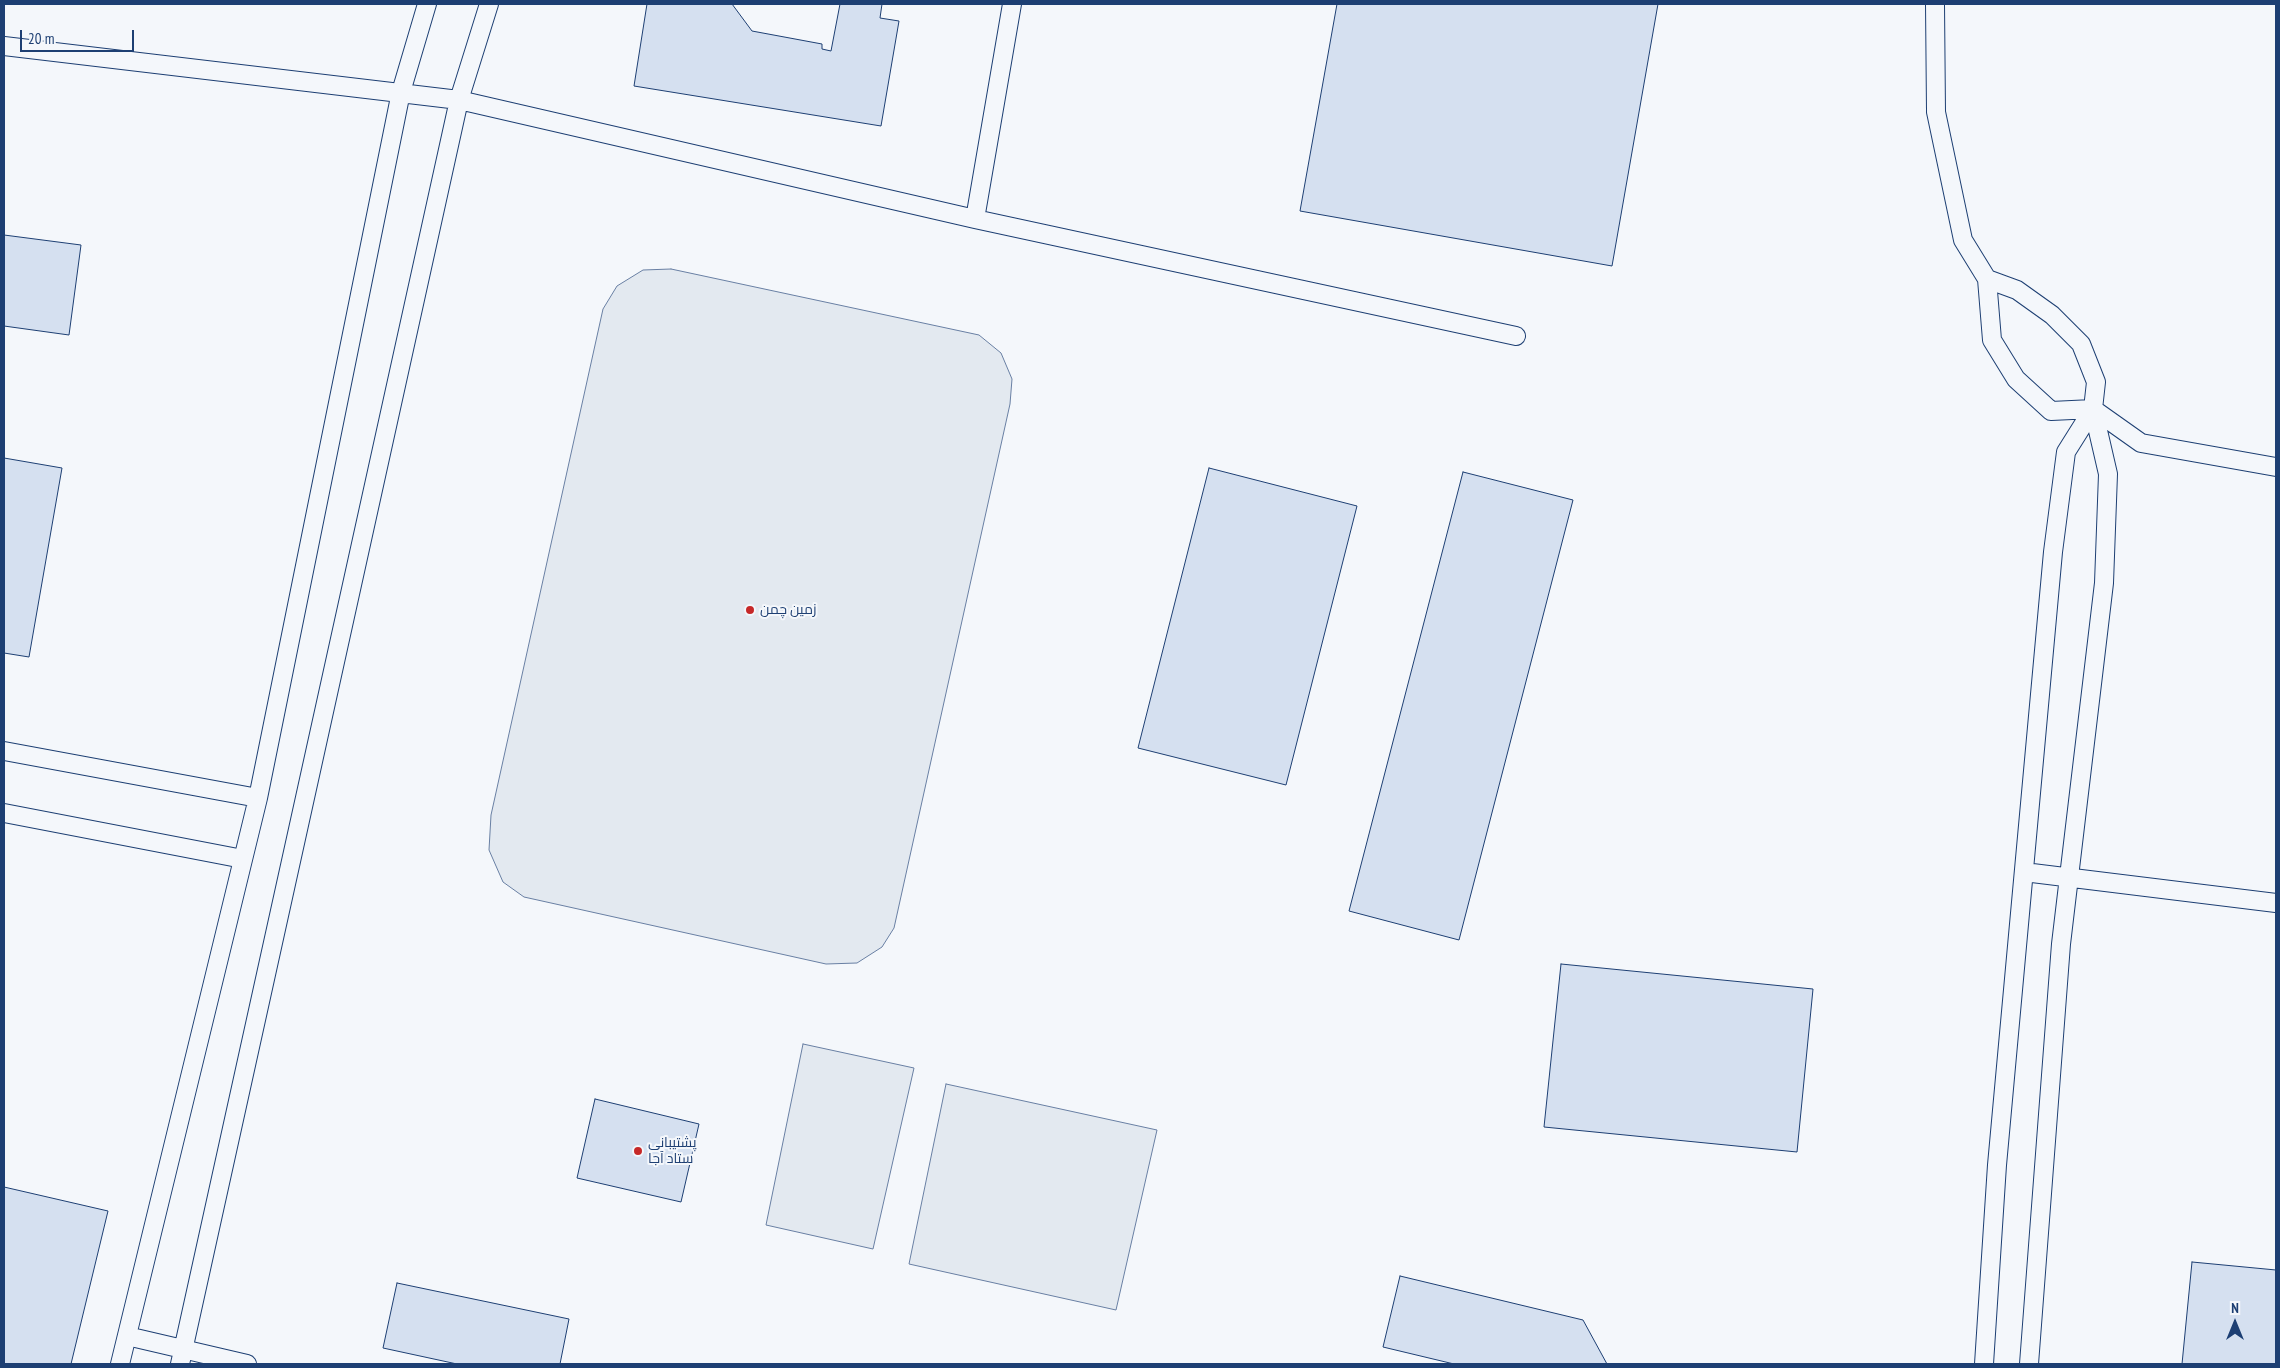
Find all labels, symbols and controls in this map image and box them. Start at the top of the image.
scale bar [22,20,136,52]
text: 20 m [28,29,54,48]
place label: زمین چمن [760,602,817,618]
marker: زمین چمن [744,604,756,616]
place label: پشتیبانی ستاد آجا [648,1135,696,1168]
marker: پشتیبانی ستاد آجا [632,1145,644,1157]
north arrow [2210,1298,2260,1348]
text: N [2231,1299,2239,1317]

